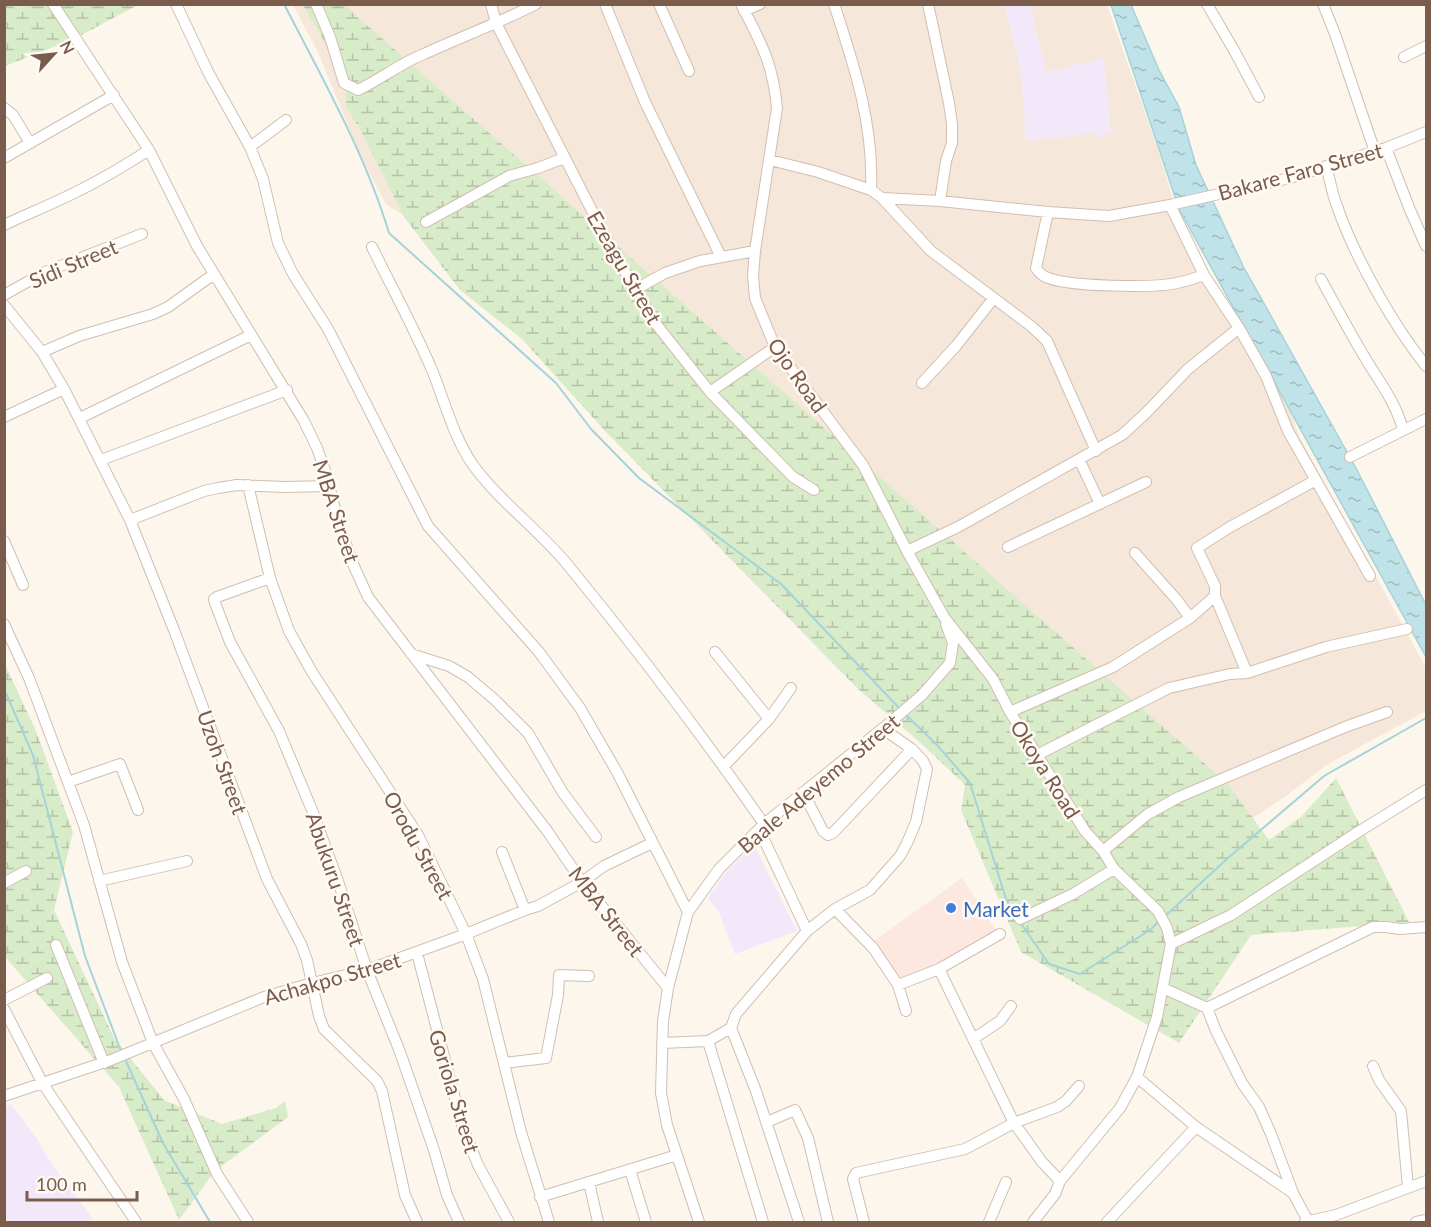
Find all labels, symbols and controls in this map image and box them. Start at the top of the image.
north arrow [24,24,84,84]
text: N [57,37,79,57]
street label: Bakare Faro Street [1215,137,1385,205]
street label: Ezeagu Street [583,206,668,328]
street label: Sidi Street [25,233,121,293]
street label: Ojo Road [763,333,833,417]
street label: MBA Street [309,456,366,566]
street label: Uzoh Street [193,707,253,818]
street label: Baale Adeyemo Street [732,708,904,858]
street label: Okoya Road [1006,715,1086,823]
street label: Orodu Street [379,787,459,904]
street label: Abukuru Street [301,809,371,950]
street label: MBA Street [564,861,650,961]
place label: Market [963,896,1029,921]
marker: Market [944,901,958,915]
street label: Achakpo Street [261,946,404,1009]
street label: Goriola Street [424,1026,486,1156]
scale bar [27,1164,136,1202]
text: 100 m [36,1173,87,1195]

